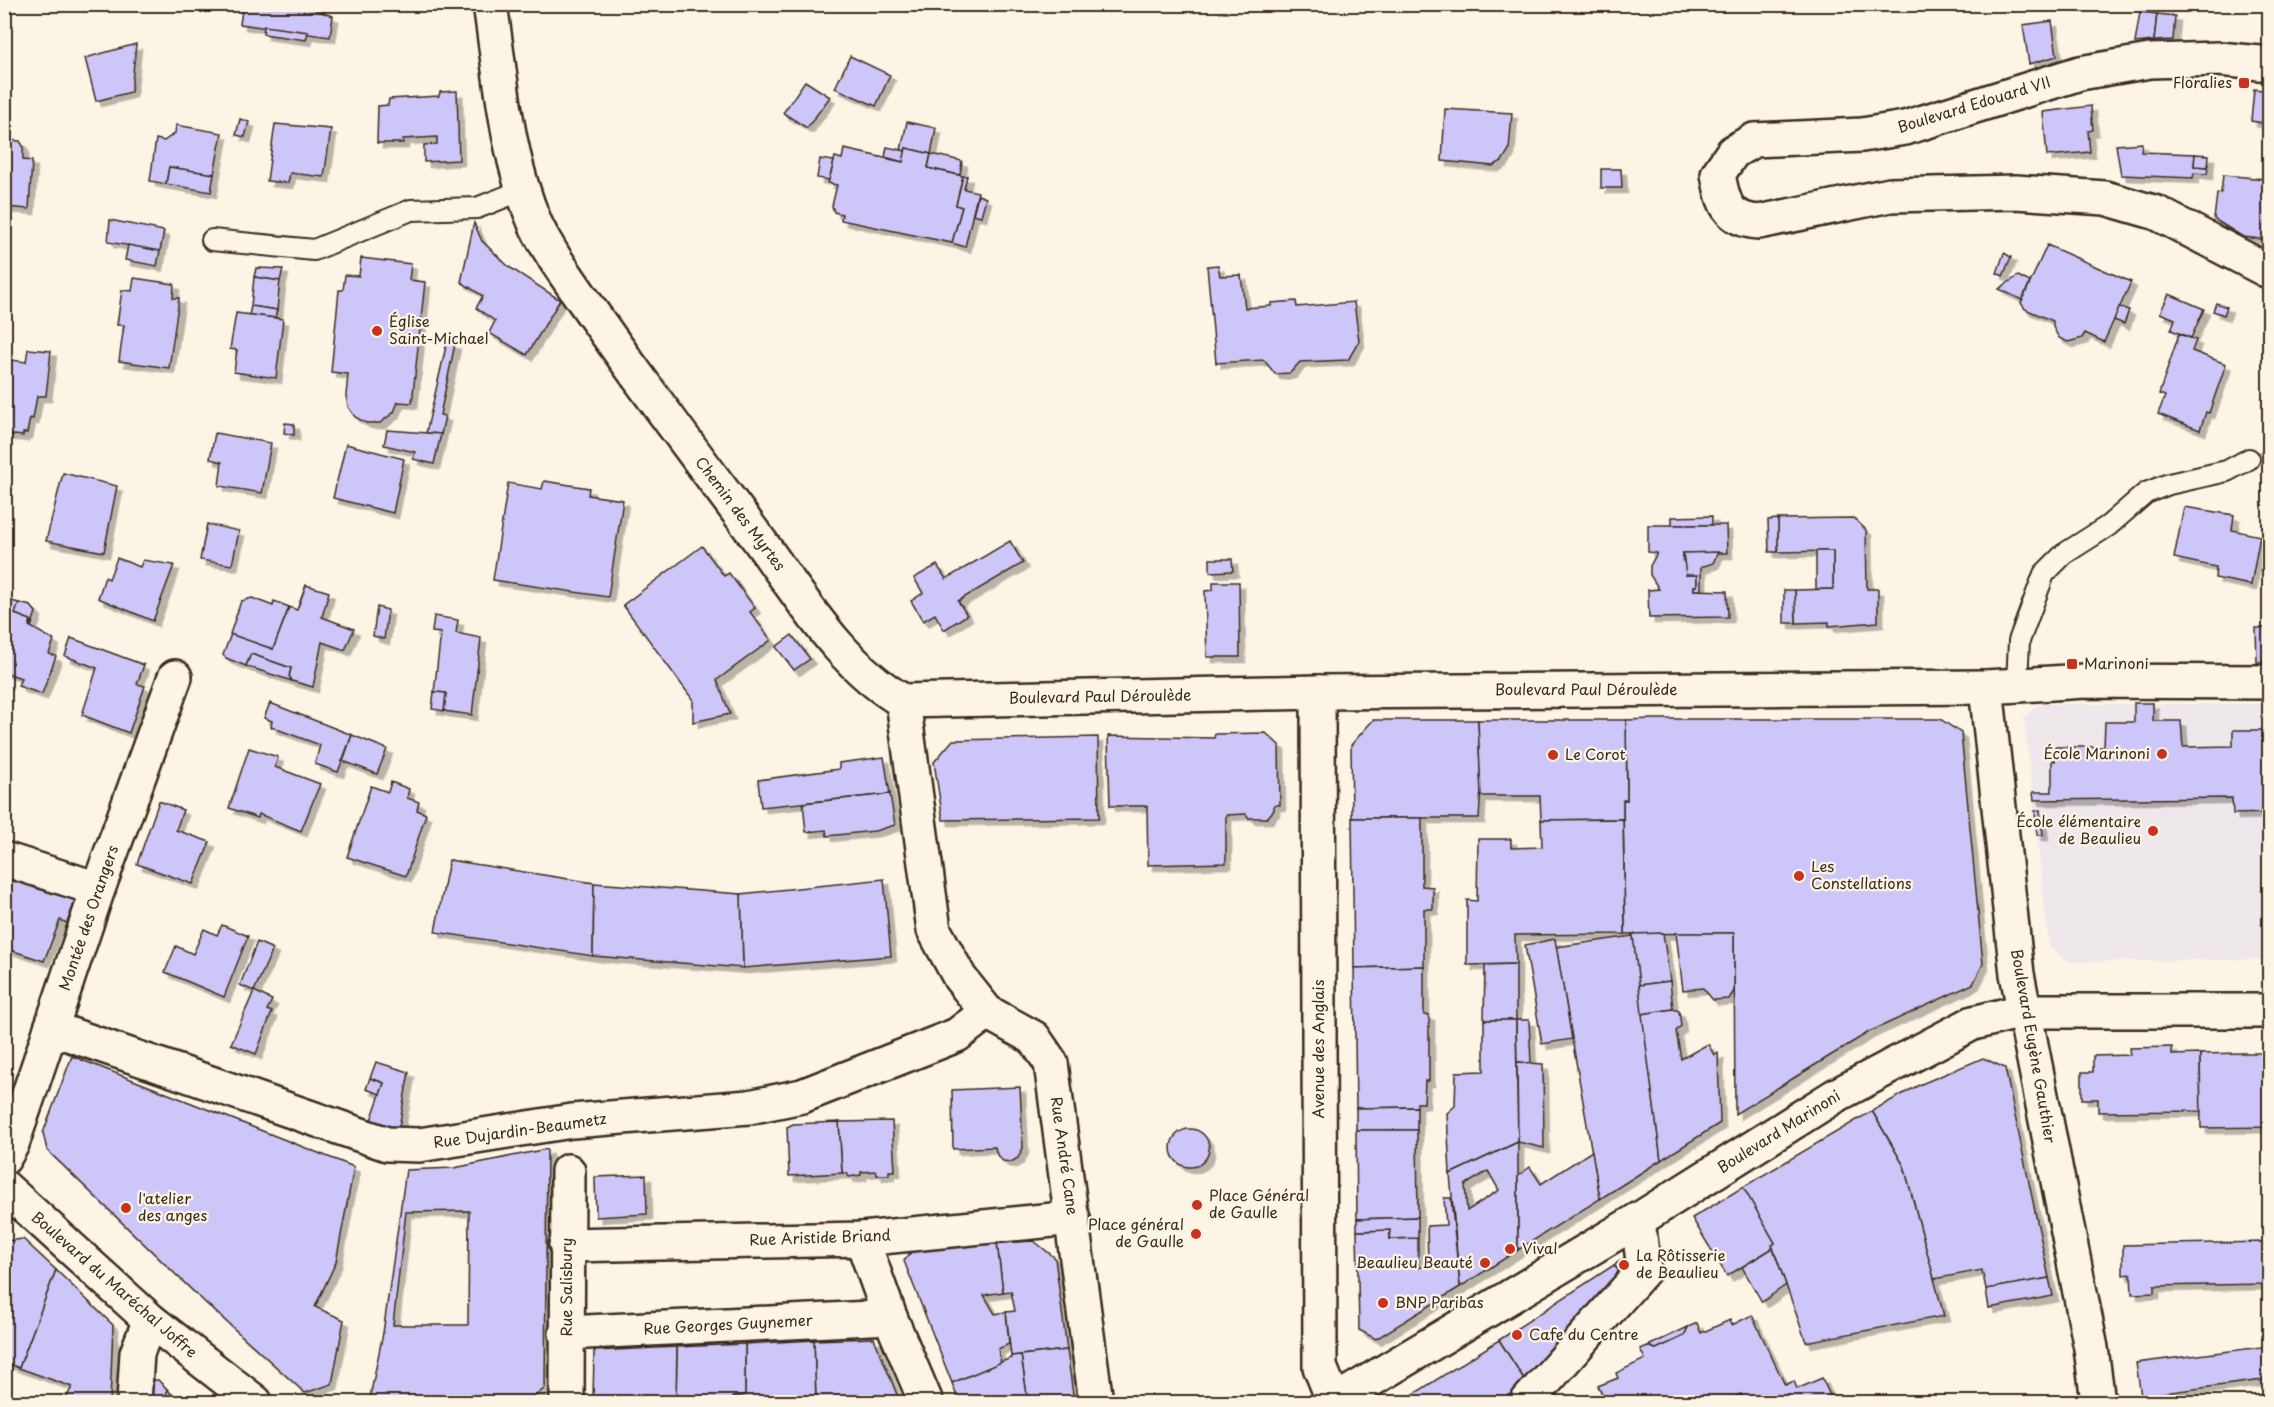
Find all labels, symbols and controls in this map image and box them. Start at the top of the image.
street label: Boulevard Edouard VII [1894,69,2053,138]
place label: Floralies [2173,70,2232,93]
marker: Floralies [2237,76,2251,90]
place label: Église Saint-Michael [389,309,489,349]
marker: Église Saint-Michael [370,324,384,338]
street label: Chemin des Myrtes [691,451,792,575]
place label: Marinoni [2084,651,2149,674]
marker: Marinoni [2065,657,2079,671]
street label: Boulevard Paul Déroulède [1495,677,1677,700]
street label: Boulevard Paul Déroulède [1008,682,1191,709]
place label: École Marinoni [2043,741,2150,764]
place label: Le Corot [1565,742,1626,765]
marker: École Marinoni [2155,747,2169,761]
marker: Le Corot [1546,748,1560,762]
place label: École élémentaire de Beaulieu [2016,809,2141,849]
marker: École élémentaire de Beaulieu [2146,824,2160,838]
street label: Montée des Orangers [52,842,123,993]
place label: Les Constellations [1811,854,1912,894]
marker: Les Constellations [1792,869,1806,883]
street label: Boulevard Eugène Gauthier [2006,947,2063,1145]
street label: Avenue des Anglais [1306,979,1329,1119]
street label: Boulevard Marinoni [1712,1084,1844,1178]
street label: Rue André Cane [1046,1095,1085,1217]
street label: Rue Dujardin-Beaumetz [432,1106,608,1153]
place label: Place Général de Gaulle [1209,1183,1309,1223]
place label: l'atelier des anges [138,1186,207,1226]
marker: Place Général de Gaulle [1190,1198,1204,1212]
marker: l'atelier des anges [119,1201,133,1215]
street label: Boulevard du Maréchal Joffre [27,1205,203,1362]
place label: Place général de Gaulle [1088,1212,1184,1252]
street label: Rue Aristide Briand [749,1223,891,1250]
marker: Place général de Gaulle [1189,1227,1203,1241]
place label: Vival [1522,1236,1558,1259]
street label: Rue Salisbury [554,1238,577,1336]
marker: Vival [1503,1242,1517,1256]
place label: La Rôtisserie de Beaulieu [1636,1243,1725,1283]
place label: Beaulieu Beauté [1356,1250,1473,1273]
marker: Beaulieu Beauté [1478,1256,1492,1270]
marker: La Rôtisserie de Beaulieu [1617,1258,1631,1272]
place label: BNP Paribas [1395,1290,1484,1313]
marker: BNP Paribas [1376,1296,1390,1310]
street label: Rue Georges Guynemer [643,1308,813,1339]
place label: Cafe du Centre [1529,1322,1639,1345]
marker: Cafe du Centre [1510,1328,1524,1342]

